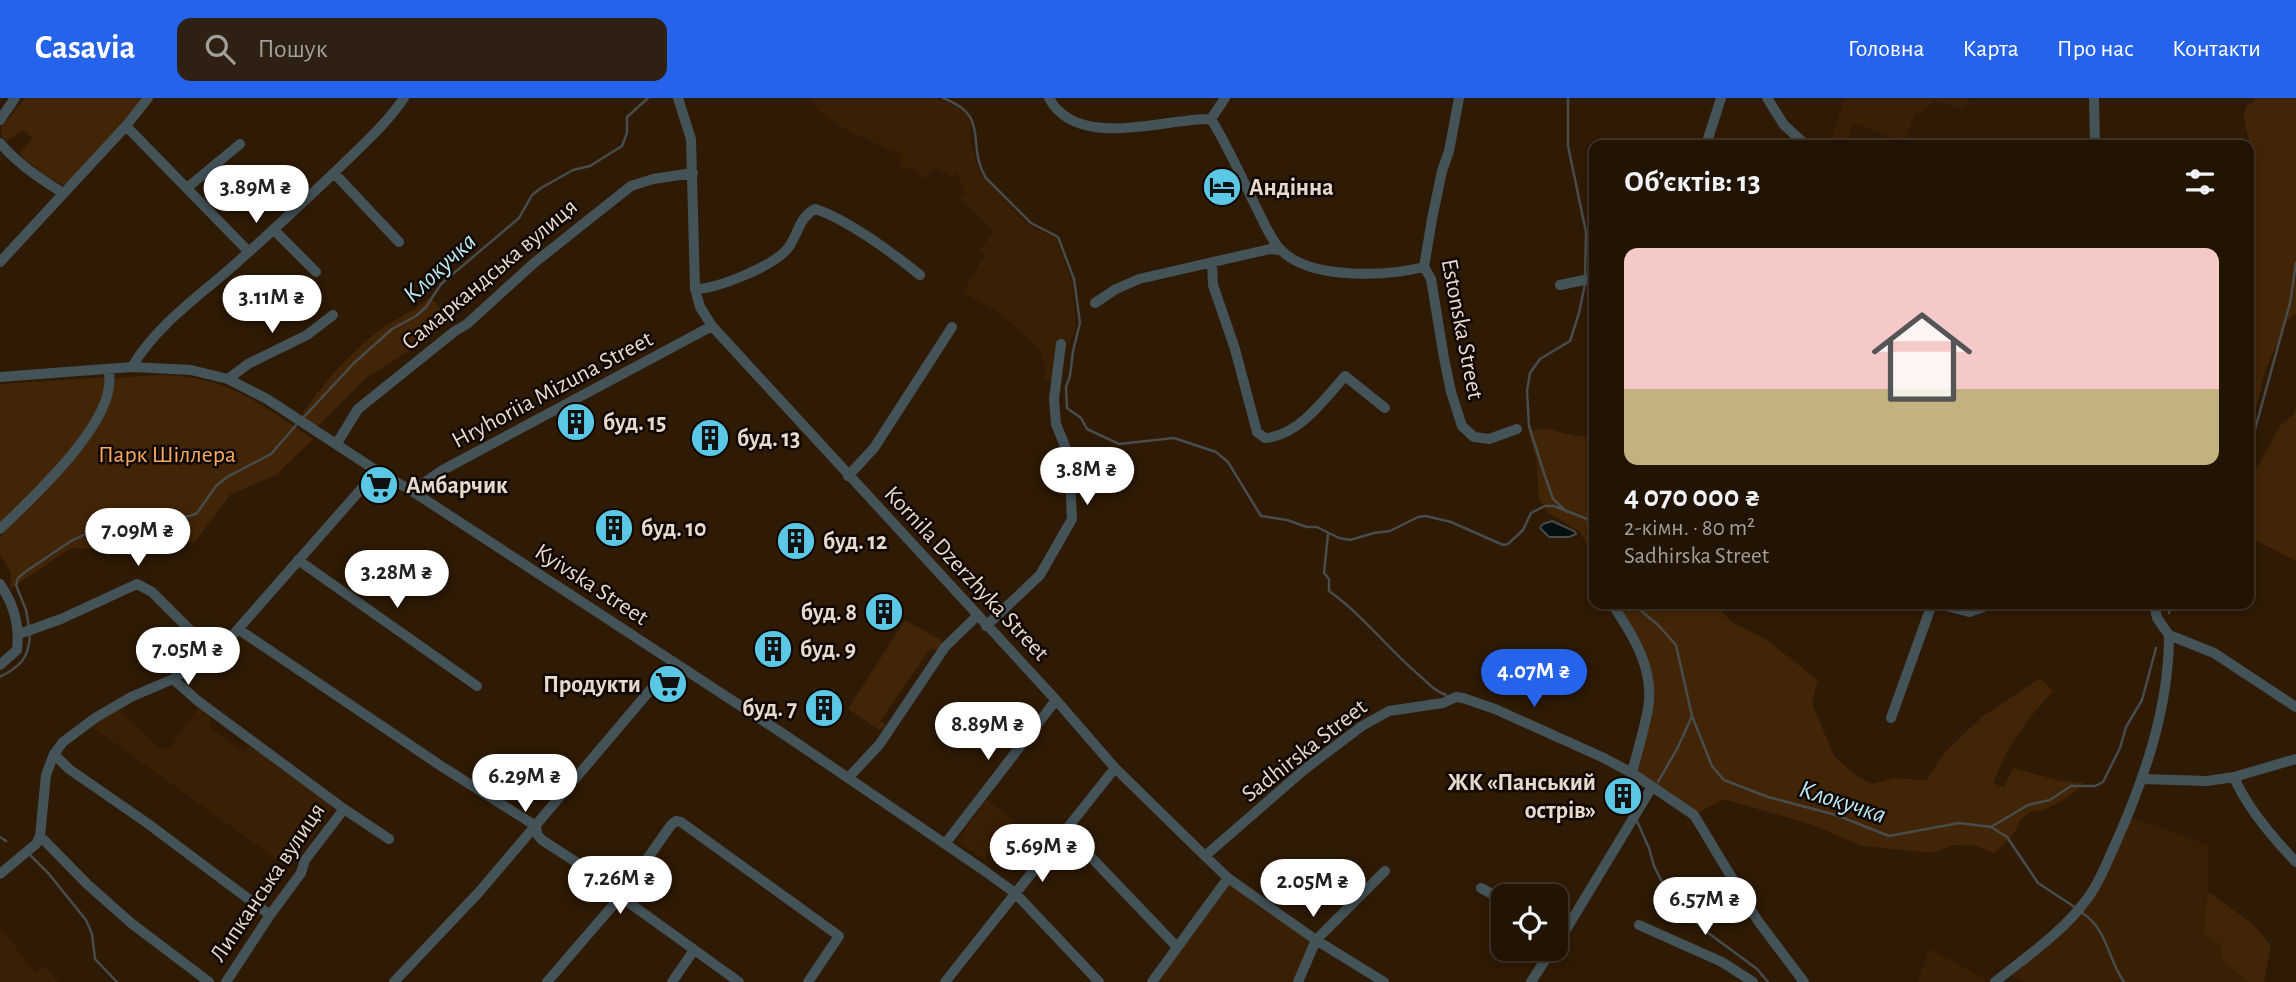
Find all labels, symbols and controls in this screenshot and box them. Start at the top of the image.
search box [177,18,667,81]
icon: search [201,30,239,68]
text: Casavia [35,32,135,65]
text: Пошук [257,36,328,62]
text: Головна [1848,37,1924,61]
text: Карта [1962,37,2019,61]
text: Про нас [2057,37,2134,61]
text: Контакти [2172,37,2261,61]
icon: filters [2181,163,2219,201]
pin: 3.89M ₴ [191,166,321,225]
hotel icon: Андінна [1201,166,1243,208]
text: Об’єктів: 13 [1624,167,1761,197]
text: 3.89M ₴ [220,176,292,199]
place label: Андінна [1249,176,1334,200]
street label: Самаркандська вулиця [397,194,582,355]
water label: Клокучка [398,228,481,308]
street label: Estonska Street [1437,257,1487,402]
pin: 3.11M ₴ [207,275,337,335]
text: 3.11M ₴ [239,286,305,309]
icon: home [1859,294,1985,420]
street label: Hryhoriia Mizuna Street [448,327,657,453]
building icon: буд. 15 [555,401,597,443]
place label: буд. 15 [603,411,666,435]
building icon: буд. 13 [689,417,731,459]
place label: буд. 13 [737,427,800,451]
park label: Парк Шіллера [98,443,236,467]
pin: 3.8M ₴ [1030,448,1144,507]
text: 3.8M ₴ [1056,458,1118,481]
supermarket icon: Амбарчик [358,464,400,506]
place label: Амбарчик [406,474,508,498]
street label: Kornila Dzerzhyka Street [879,482,1053,666]
text: 4 070 000 ₴ [1624,482,1761,512]
building icon: буд. 10 [593,507,635,549]
pin: 7.09M ₴ [73,508,203,568]
place label: буд. 10 [641,517,707,541]
text: 2-кімн. · 80 m² [1624,517,1755,540]
text: 7.09M ₴ [101,519,175,542]
building icon: буд. 12 [775,520,817,562]
place label: буд. 12 [823,530,887,554]
street label: Kyivska Street [531,539,653,630]
text: Sadhirska Street [1624,545,1769,568]
pin: 3.28M ₴ [332,550,462,610]
text: 3.28M ₴ [361,561,433,584]
building icon: буд. 8 [863,591,905,633]
place label: буд. 8 [801,601,857,625]
pin: 7.05M ₴ [123,628,253,687]
building icon: буд. 9 [752,628,794,670]
text: 7.05M ₴ [152,638,224,661]
place label: буд. 9 [800,638,856,662]
pin: 4.07M ₴ [1469,650,1599,709]
text: 4.07M ₴ [1497,660,1571,683]
supermarket icon: Продукти [647,663,689,705]
place label: Продукти [543,673,641,697]
building icon: буд. 7 [803,687,845,729]
street label: Sadhirska Street [1238,695,1372,807]
place label: буд. 7 [742,697,797,721]
pin: 8.89M ₴ [923,702,1053,762]
text: 8.89M ₴ [951,713,1025,736]
pin: 6.29M ₴ [460,754,590,814]
text: 6.29M ₴ [488,765,562,788]
place label: ЖК «Панський острів» [1447,771,1596,823]
building icon: ЖК «Панський острів» [1602,775,1644,817]
water label: Клокучка [1796,776,1889,828]
street label: Липканська вулиця [206,799,330,966]
pin: 5.69M ₴ [977,824,1107,884]
text: 5.69M ₴ [1006,835,1078,858]
pin: 7.26M ₴ [555,856,685,916]
pin: 2.05M ₴ [1248,860,1378,919]
text: 7.26M ₴ [584,867,656,890]
text: 2.05M ₴ [1276,870,1350,893]
pin: 6.57M ₴ [1640,878,1770,937]
map controls [1491,884,1568,961]
button: locate [1491,884,1568,961]
text: 6.57M ₴ [1669,888,1741,911]

